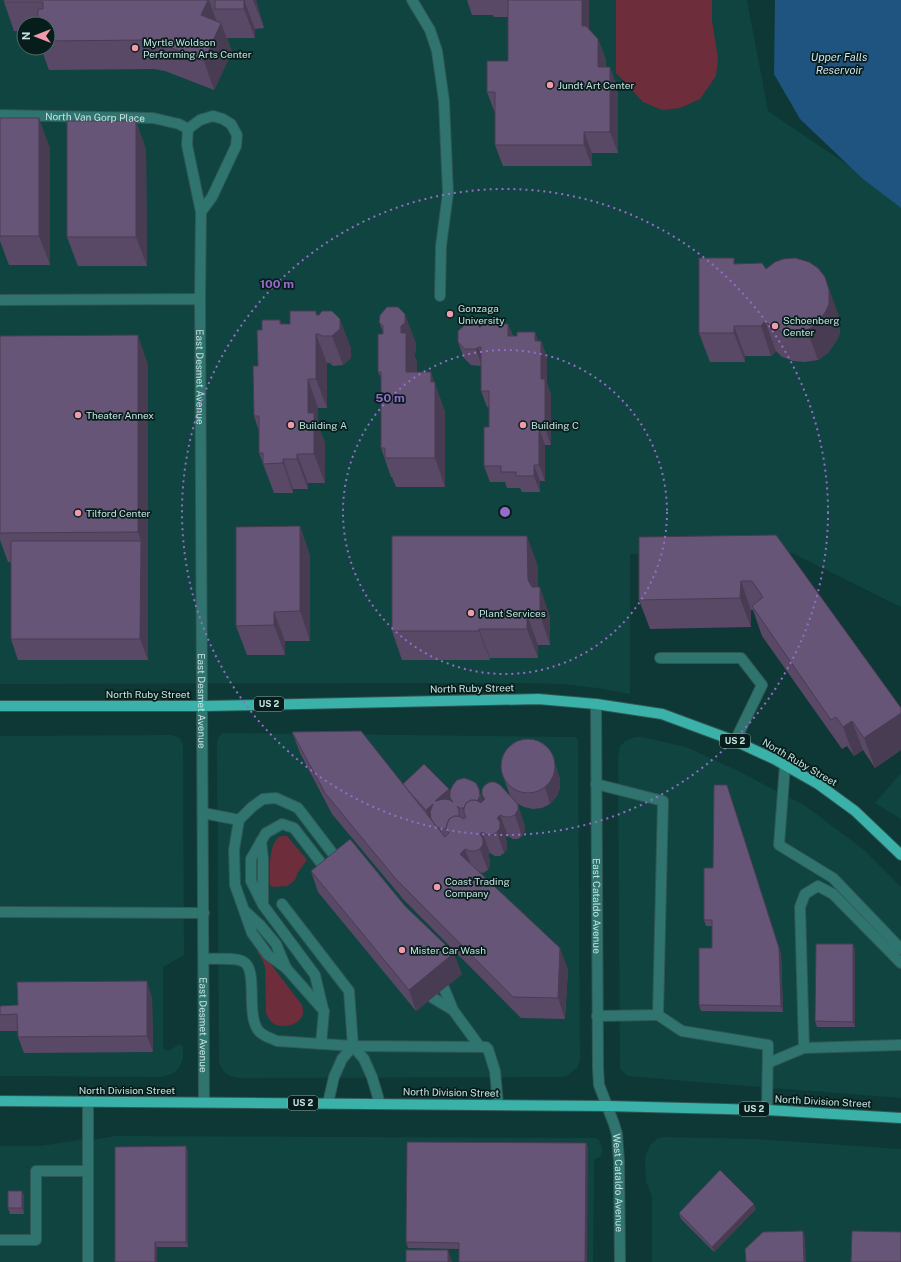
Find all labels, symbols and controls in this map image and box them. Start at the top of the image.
north arrow [16,16,56,56]
text: N [20,32,32,40]
place label: Myrtle Woldson Performing Arts Center [143,36,252,60]
marker: Myrtle Woldson Performing Arts Center [130,43,140,53]
water label: Upper Falls Reservoir [811,51,868,76]
place label: Jundt Art Center [558,79,635,91]
marker: Jundt Art Center [545,80,555,90]
street label: North Van Gorp Place [45,110,145,124]
text: 100 m [260,277,294,291]
place label: Gonzaga University [458,302,505,326]
marker: Gonzaga University [445,309,455,319]
place label: Schoenberg Center [783,314,840,338]
marker: Schoenberg Center [770,321,780,331]
street label: East Desmet Avenue [194,329,207,425]
text: 50 m [375,391,405,405]
place label: Theater Annex [86,409,154,421]
marker: Theater Annex [73,410,83,420]
place label: Building A [299,419,347,431]
place label: Building C [531,419,579,431]
marker: Building A [286,420,296,430]
marker: Building C [518,420,528,430]
centre of rings [498,505,512,519]
place label: Tilford Center [86,507,151,519]
marker: Tilford Center [73,508,83,518]
place label: Plant Services [479,607,546,619]
marker: Plant Services [466,608,476,618]
street label: East Desmet Avenue [196,653,208,749]
street label: North Ruby Street [430,681,514,695]
street label: North Ruby Street [106,688,190,700]
road number: US 2 [254,697,284,711]
road number: US 2 [720,734,750,748]
street label: North Ruby Street [760,736,840,788]
street label: East Cataldo Avenue [591,858,603,954]
place label: Coast Trading Company [445,875,510,899]
marker: Coast Trading Company [432,882,442,892]
place label: Mister Car Wash [410,944,486,956]
marker: Mister Car Wash [397,945,407,955]
street label: East Desmet Avenue [197,977,210,1073]
street label: North Division Street [79,1084,175,1096]
street label: North Division Street [403,1085,499,1099]
street label: North Division Street [774,1092,872,1110]
road number: US 2 [288,1096,318,1110]
road number: US 2 [739,1102,769,1116]
street label: West Cataldo Avenue [611,1133,626,1232]

